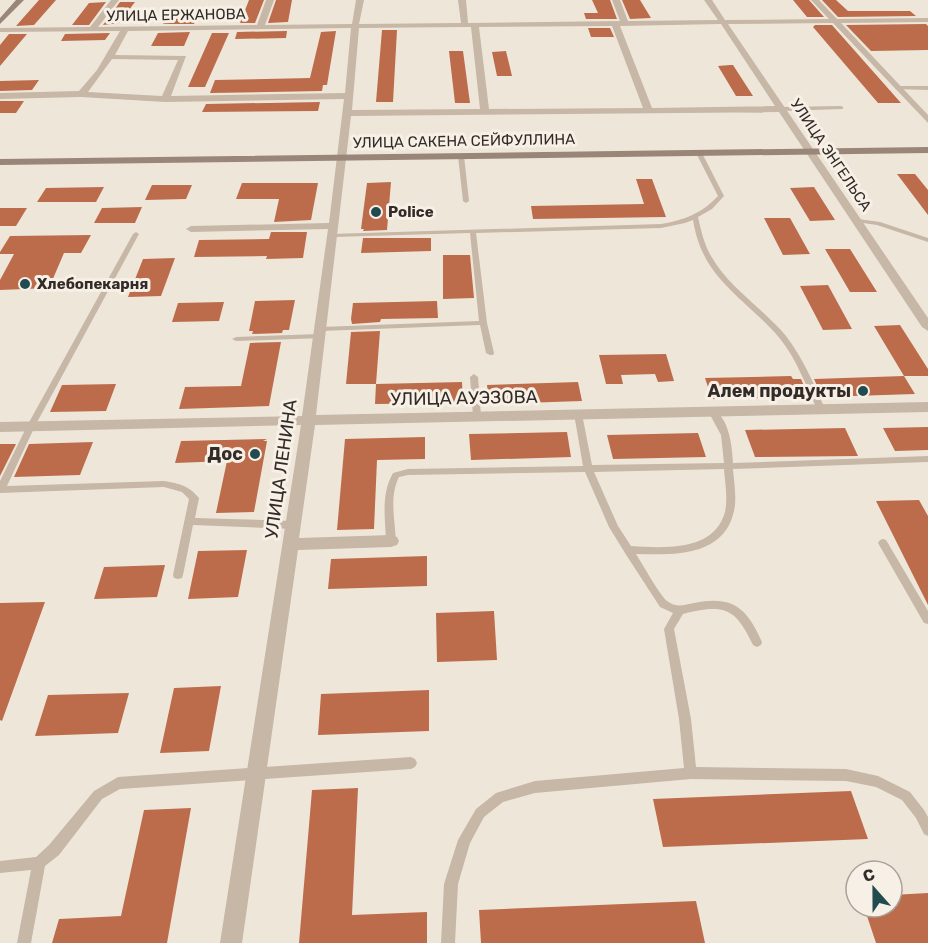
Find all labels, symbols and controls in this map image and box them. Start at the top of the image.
street label: УЛИЦА ЕРЖАНОВА [106,5,246,25]
street label: УЛИЦА ЭНГЕЛЬСА [787,95,875,215]
street label: УЛИЦА САКЕНА СЕЙФУЛЛИНА [353,130,575,152]
place label: Police [388,203,434,221]
marker: Police [369,205,383,219]
place label: Хлебопекарня [37,275,148,293]
marker: Хлебопекарня [18,277,32,291]
place label: Алем продукты [708,380,851,402]
marker: Алем продукты [856,384,870,398]
street label: УЛИЦА АУЭЗОВА [390,386,538,410]
street label: УЛИЦА ЛЕНИНА [260,398,302,540]
place label: Дос [207,443,243,465]
marker: Дос [248,447,262,461]
north arrow [844,859,904,919]
text: С [860,865,877,886]

